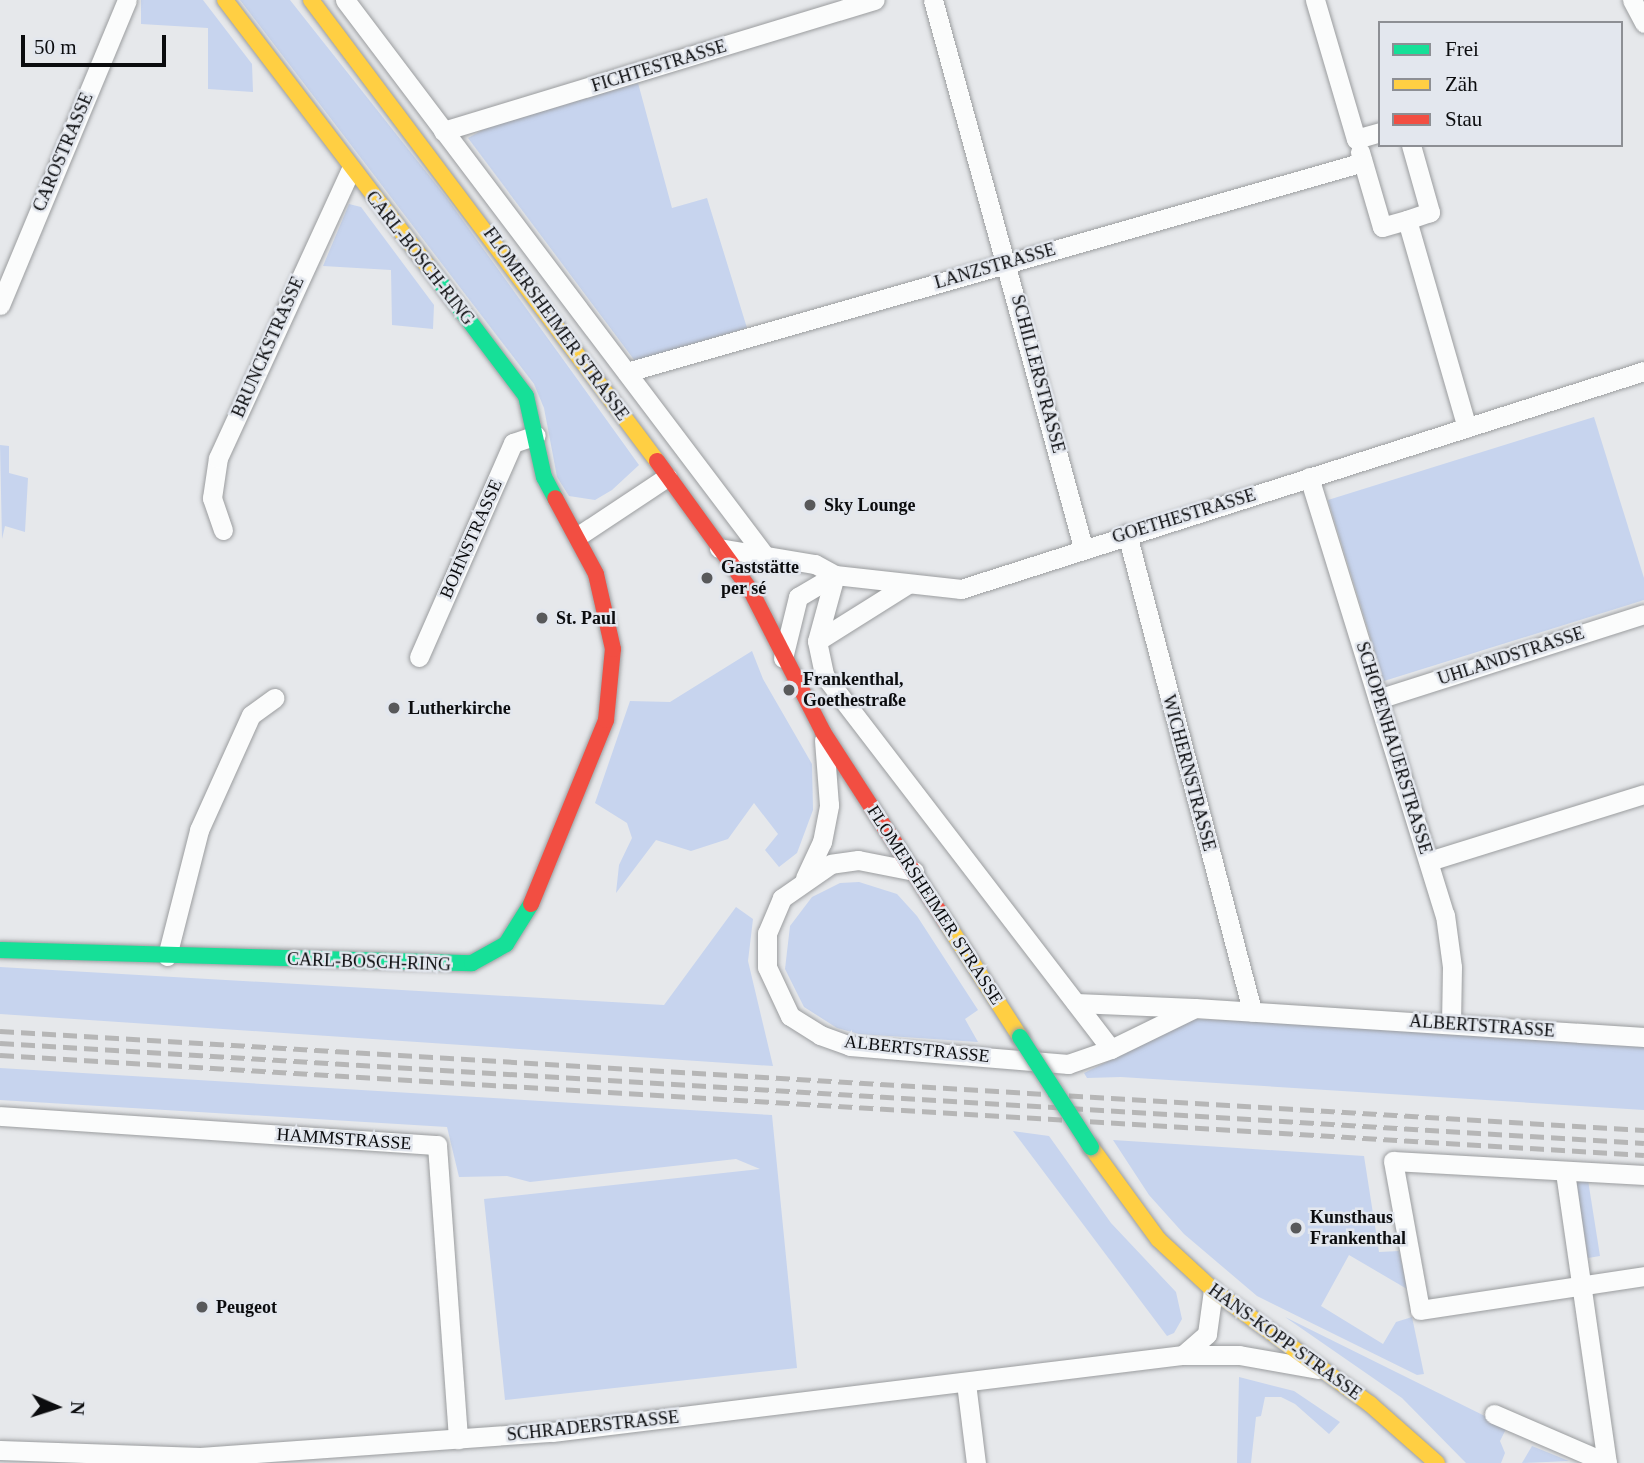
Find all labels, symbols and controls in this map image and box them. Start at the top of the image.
scale bar [24,21,170,65]
legend [1378,21,1623,147]
text: 50 m [34,35,77,59]
street label: FICHTESTRASSE [589,35,729,97]
text: Frei [1445,37,1479,61]
text: Zäh [1445,72,1478,96]
street label: CAROSTRASSE [28,89,98,215]
text: Stau [1445,107,1482,131]
street label: CARL-BOSCH-RING [361,187,479,329]
street label: FLOMERSHEIMER STRASSE [479,223,633,425]
street label: LANZSTRASSE [932,238,1058,294]
street label: BRUNCKSTRASSE [227,273,309,421]
street label: SCHILLERSTRASSE [1006,292,1070,456]
street label: BOHNSTRASSE [435,476,507,602]
street label: GOETHESTRASSE [1110,484,1258,548]
place label: Sky Lounge [824,494,916,516]
marker: Sky Lounge [802,497,818,513]
place label: Gaststätte per sé [721,557,799,600]
marker: Gaststätte per sé [699,570,715,586]
place label: St. Paul [556,607,616,629]
marker: St. Paul [534,610,550,626]
street label: UHLANDSTRASSE [1435,622,1587,690]
street label: SCHOPENHAUERSTRASSE [1351,639,1437,857]
place label: Frankenthal, Goethestraße [803,669,906,712]
marker: Frankenthal, Goethestraße [781,682,797,698]
street label: WICHERNSTRASSE [1158,692,1220,854]
place label: Lutherkirche [408,697,511,719]
marker: Lutherkirche [386,700,402,716]
street label: FLOMERSHEIMER STRASSE [862,801,1008,1009]
street label: CARL-BOSCH-RING [287,948,451,976]
street label: ALBERTSTRASSE [1408,1010,1556,1042]
street label: ALBERTSTRASSE [843,1031,991,1067]
street label: HAMMSTRASSE [276,1124,412,1154]
place label: Kunsthaus Frankenthal [1310,1207,1406,1250]
marker: Kunsthaus Frankenthal [1288,1220,1304,1236]
street label: HANS-KOPP-STRASSE [1204,1279,1366,1405]
place label: Peugeot [216,1296,277,1318]
marker: Peugeot [194,1299,210,1315]
north arrow [21,1372,91,1442]
text: N [67,1401,88,1416]
street label: SCHRADERSTRASSE [506,1406,680,1446]

